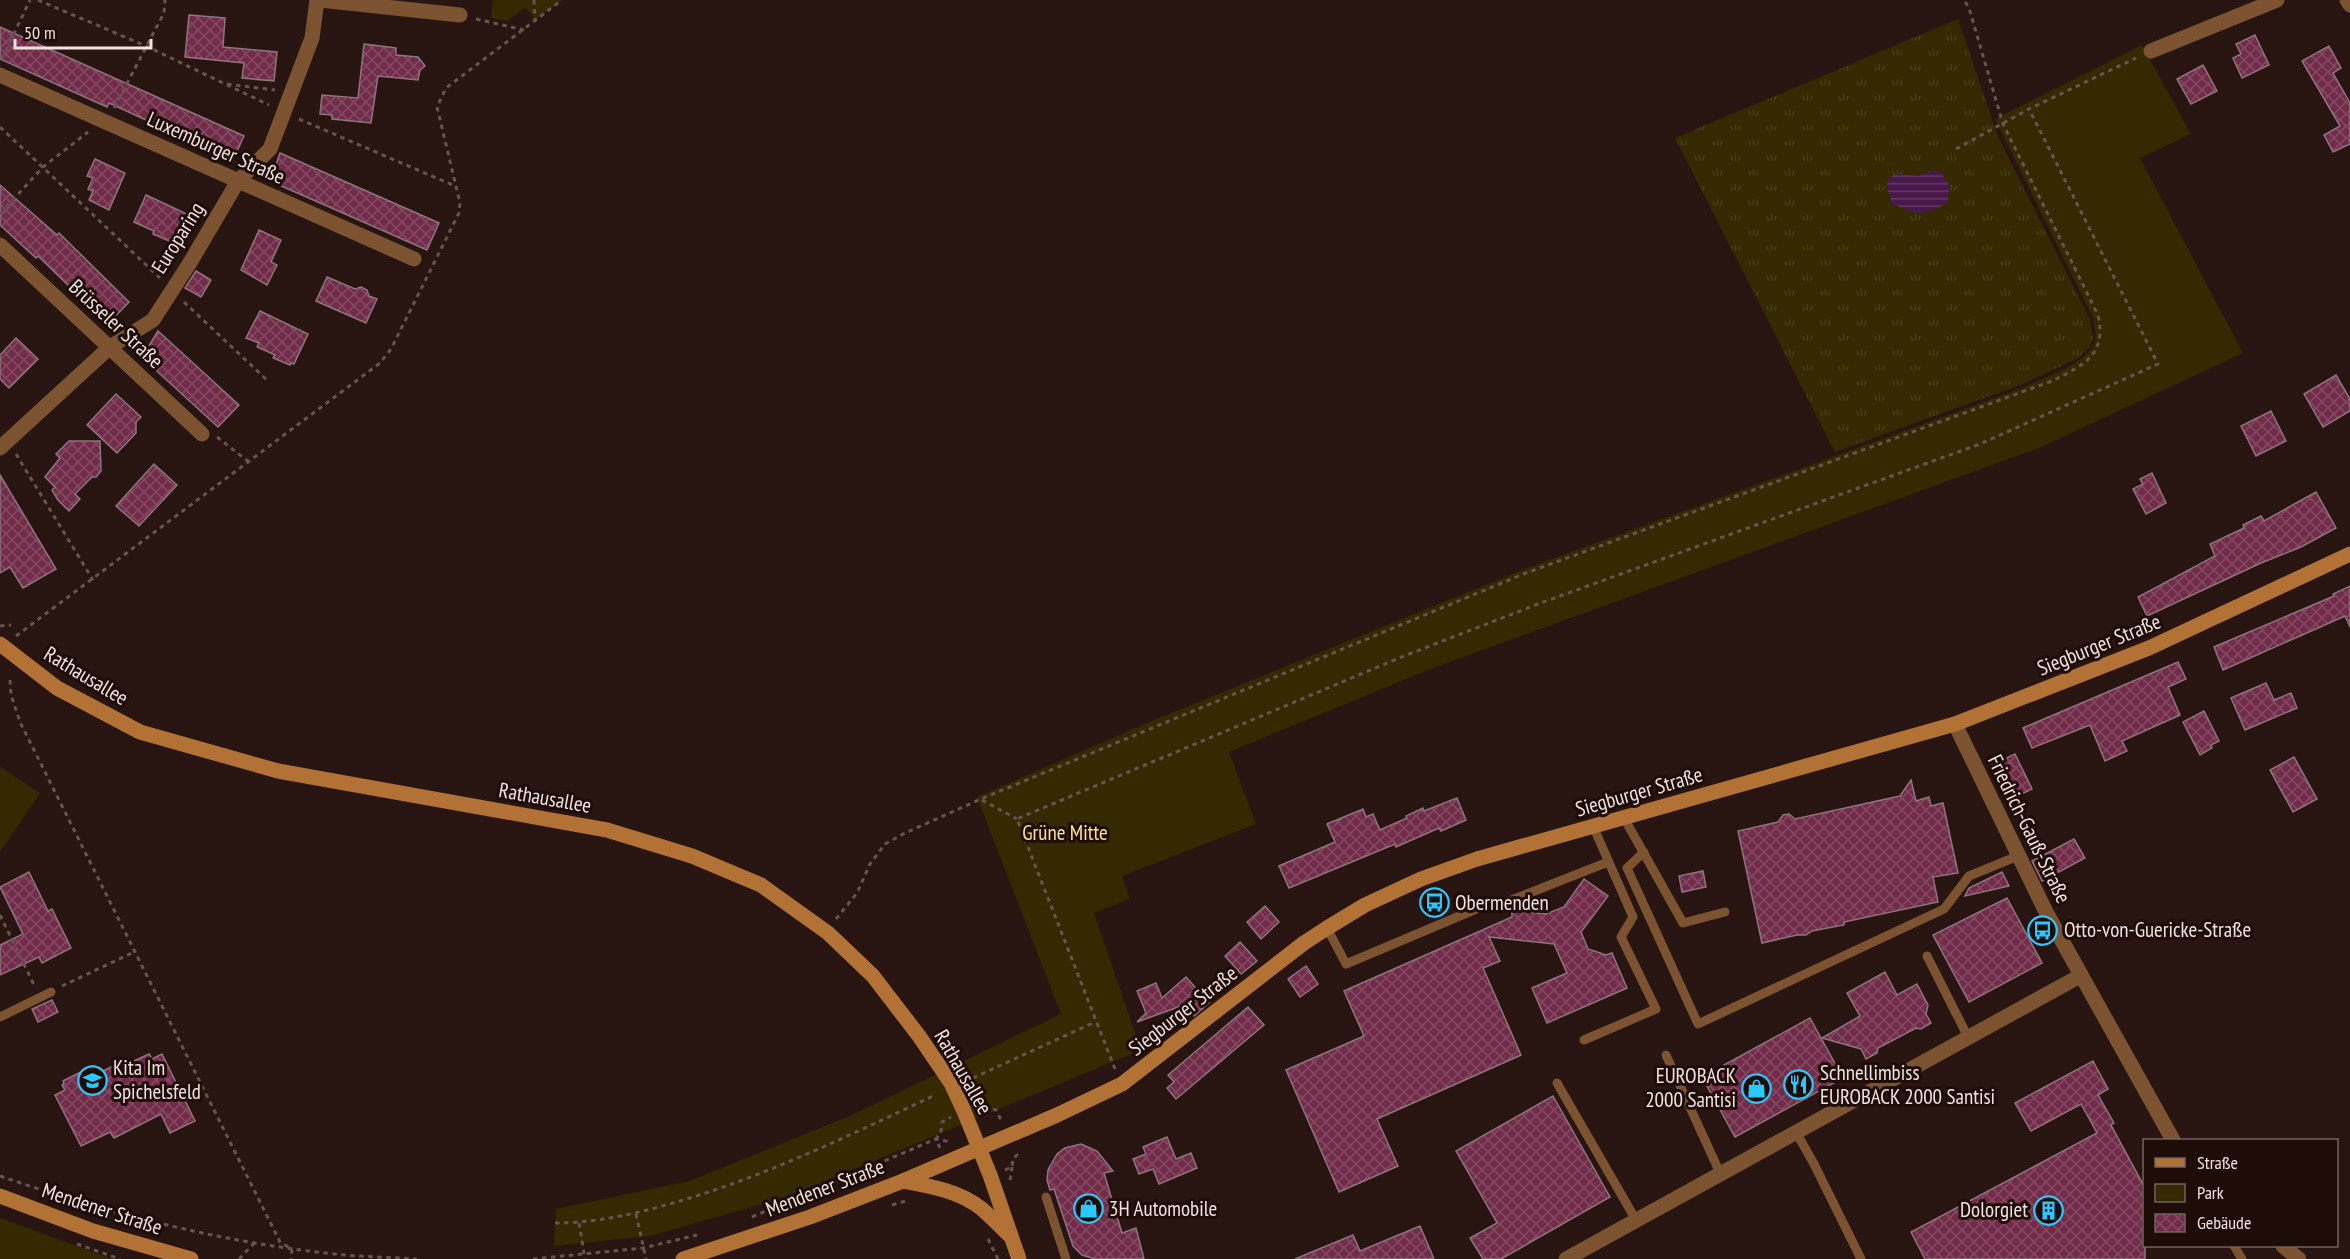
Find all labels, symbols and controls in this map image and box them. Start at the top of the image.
scale bar [15,12,152,50]
text: 50 m [24,21,56,44]
street label: Luxemburger Straße [143,105,289,190]
street label: Europaring [145,197,210,278]
street label: Brüsseler Straße [64,273,169,374]
street label: Siegburger Straße [2033,608,2165,682]
street label: Rathausallee [39,640,133,711]
street label: Friedrich-Gauß-Straße [1982,750,2077,907]
street label: Siegburger Straße [1572,761,1706,823]
street label: Rathausallee [497,776,593,819]
park label: Grüne Mitte [1022,819,1108,846]
bus stop icon: Obermenden [1418,887,1450,919]
place label: Obermenden [1455,889,1549,916]
bus stop icon: Otto-von-Guericke-Straße [2027,914,2059,946]
place label: Otto-von-Guericke-Straße [2064,916,2251,943]
street label: Siegburger Straße [1123,960,1243,1062]
street label: Rathausallee [928,1025,998,1119]
place label: Kita Im Spichelsfeld [113,1054,201,1105]
place label: Schnellimbiss EUROBACK 2000 Santisi [1820,1059,1995,1110]
place label: EUROBACK 2000 Santisi [1645,1062,1736,1113]
school or university icon: Kita Im Spichelsfeld [76,1064,108,1096]
restaurant icon: Schnellimbiss EUROBACK 2000 Santisi [1783,1069,1815,1101]
shop icon: EUROBACK 2000 Santisi [1741,1072,1773,1104]
legend [2143,1139,2338,1247]
text: Straße [2197,1151,2238,1174]
street label: Mendener Straße [762,1153,888,1223]
street label: Mendener Straße [39,1176,166,1241]
text: Park [2197,1181,2224,1204]
shop icon: 3H Automobile [1072,1193,1104,1225]
building icon: Dolorgiet [2033,1194,2065,1226]
place label: 3H Automobile [1109,1195,1217,1222]
place label: Dolorgiet [1960,1196,2028,1223]
text: Gebäude [2197,1211,2251,1234]

